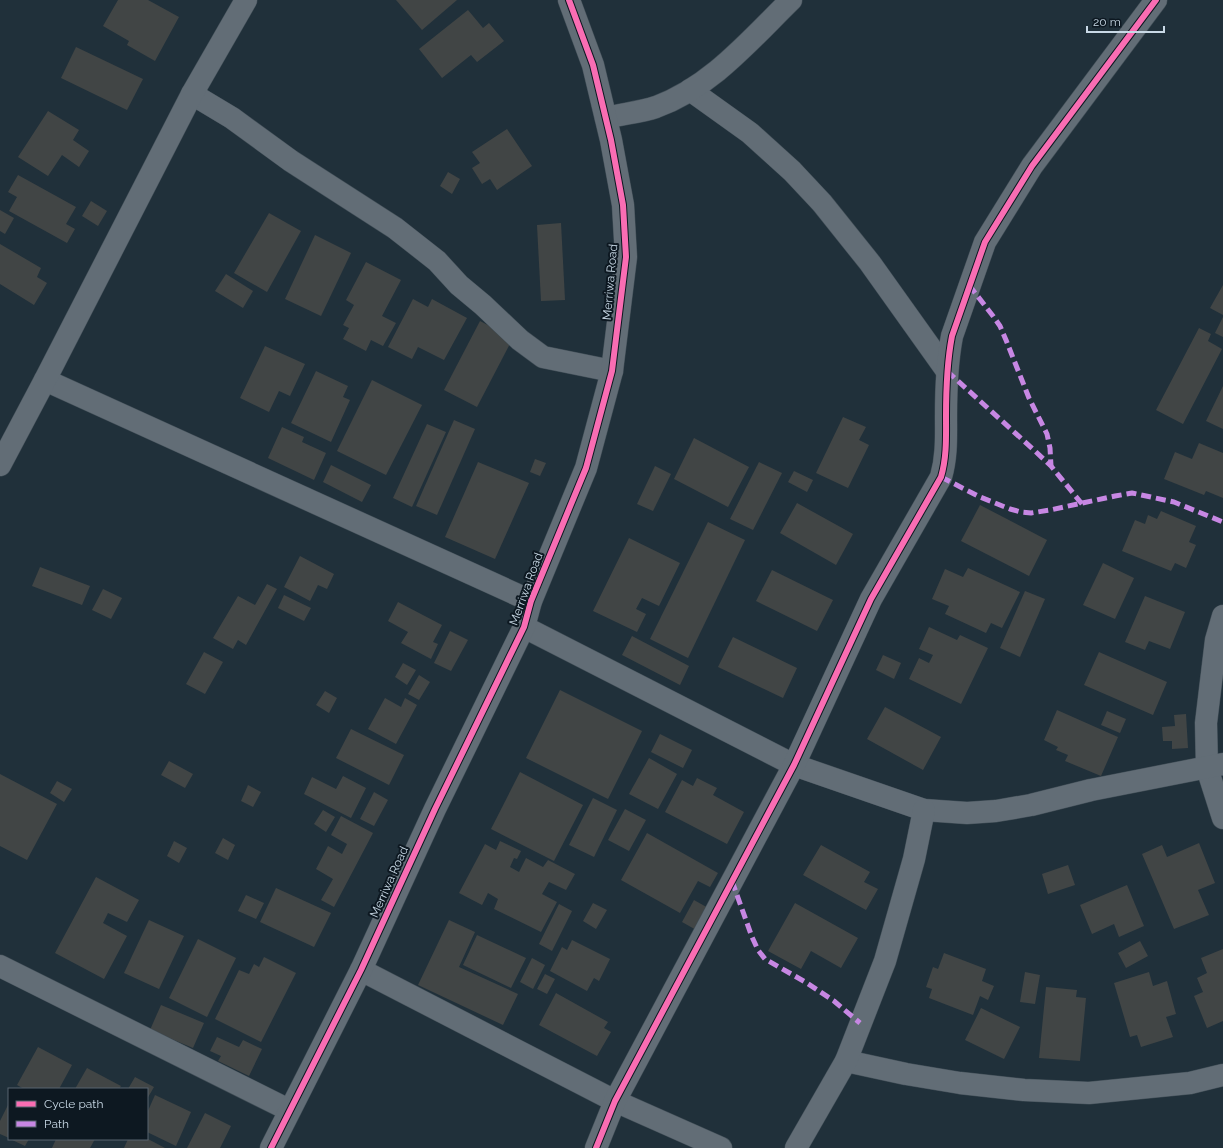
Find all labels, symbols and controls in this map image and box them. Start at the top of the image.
scale bar [1087,8,1164,34]
text: 20 m [1093,15,1121,29]
street label: Merriwa Road [600,243,620,321]
street label: Merriwa Road [506,551,546,627]
street label: Merriwa Road [367,844,411,920]
legend [8,1088,148,1140]
text: Cycle path [44,1097,103,1111]
text: Path [44,1117,69,1131]

